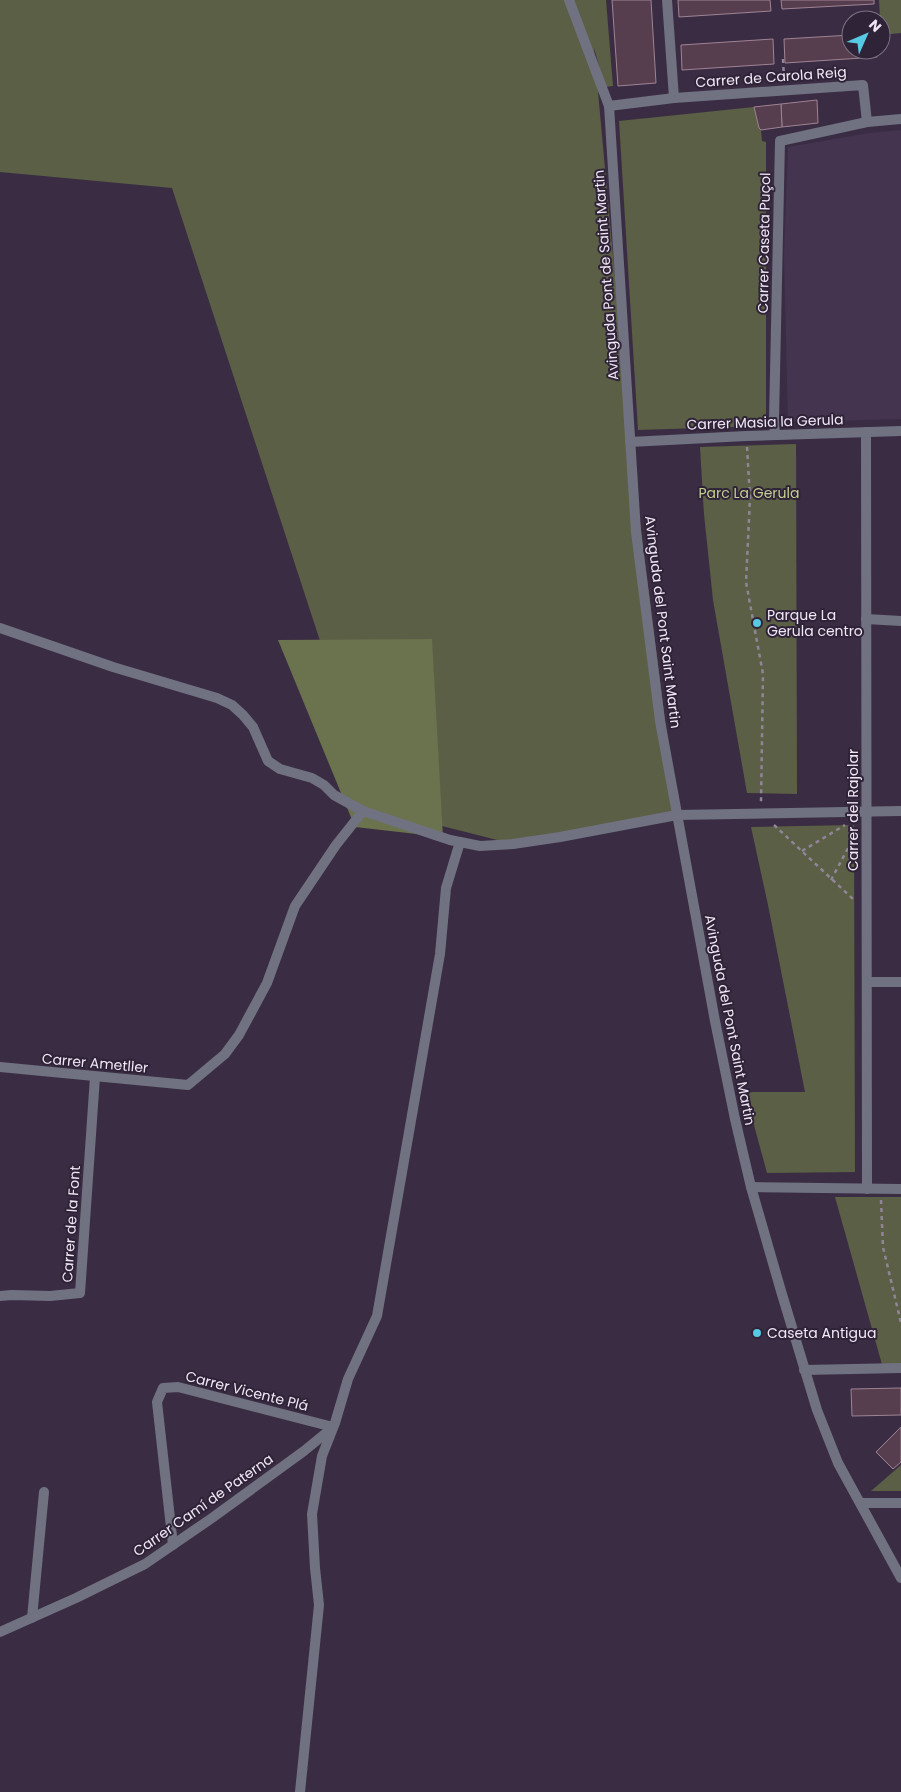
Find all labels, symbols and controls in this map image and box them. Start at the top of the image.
north arrow [841,10,891,60]
text: N [864,15,886,37]
street label: Carrer de Carola Reig [695,62,847,92]
street label: Avinguda Pont de Saint Martin [589,169,623,381]
street label: Carrer Caseta Puçol [753,172,775,314]
street label: Carrer Masia la Gerula [686,409,844,435]
park label: Parc La Gerula [699,483,799,503]
street label: Avinguda del Pont Saint Martin [640,515,686,729]
place label: Parque La Gerula centro [767,605,863,641]
marker: Parque La Gerula centro [751,617,763,629]
street label: Carrer del Rajolar [843,749,863,871]
street label: Avinguda del Pont Saint Martin [700,913,760,1127]
street label: Carrer Ametller [41,1048,149,1078]
street label: Carrer de la Font [57,1165,85,1283]
place label: Caseta Antigua [767,1323,876,1343]
marker: Caseta Antigua [751,1327,763,1339]
street label: Carrer Vicente Plá [183,1366,311,1416]
street label: Carrer Camí de Paterna [129,1449,277,1561]

